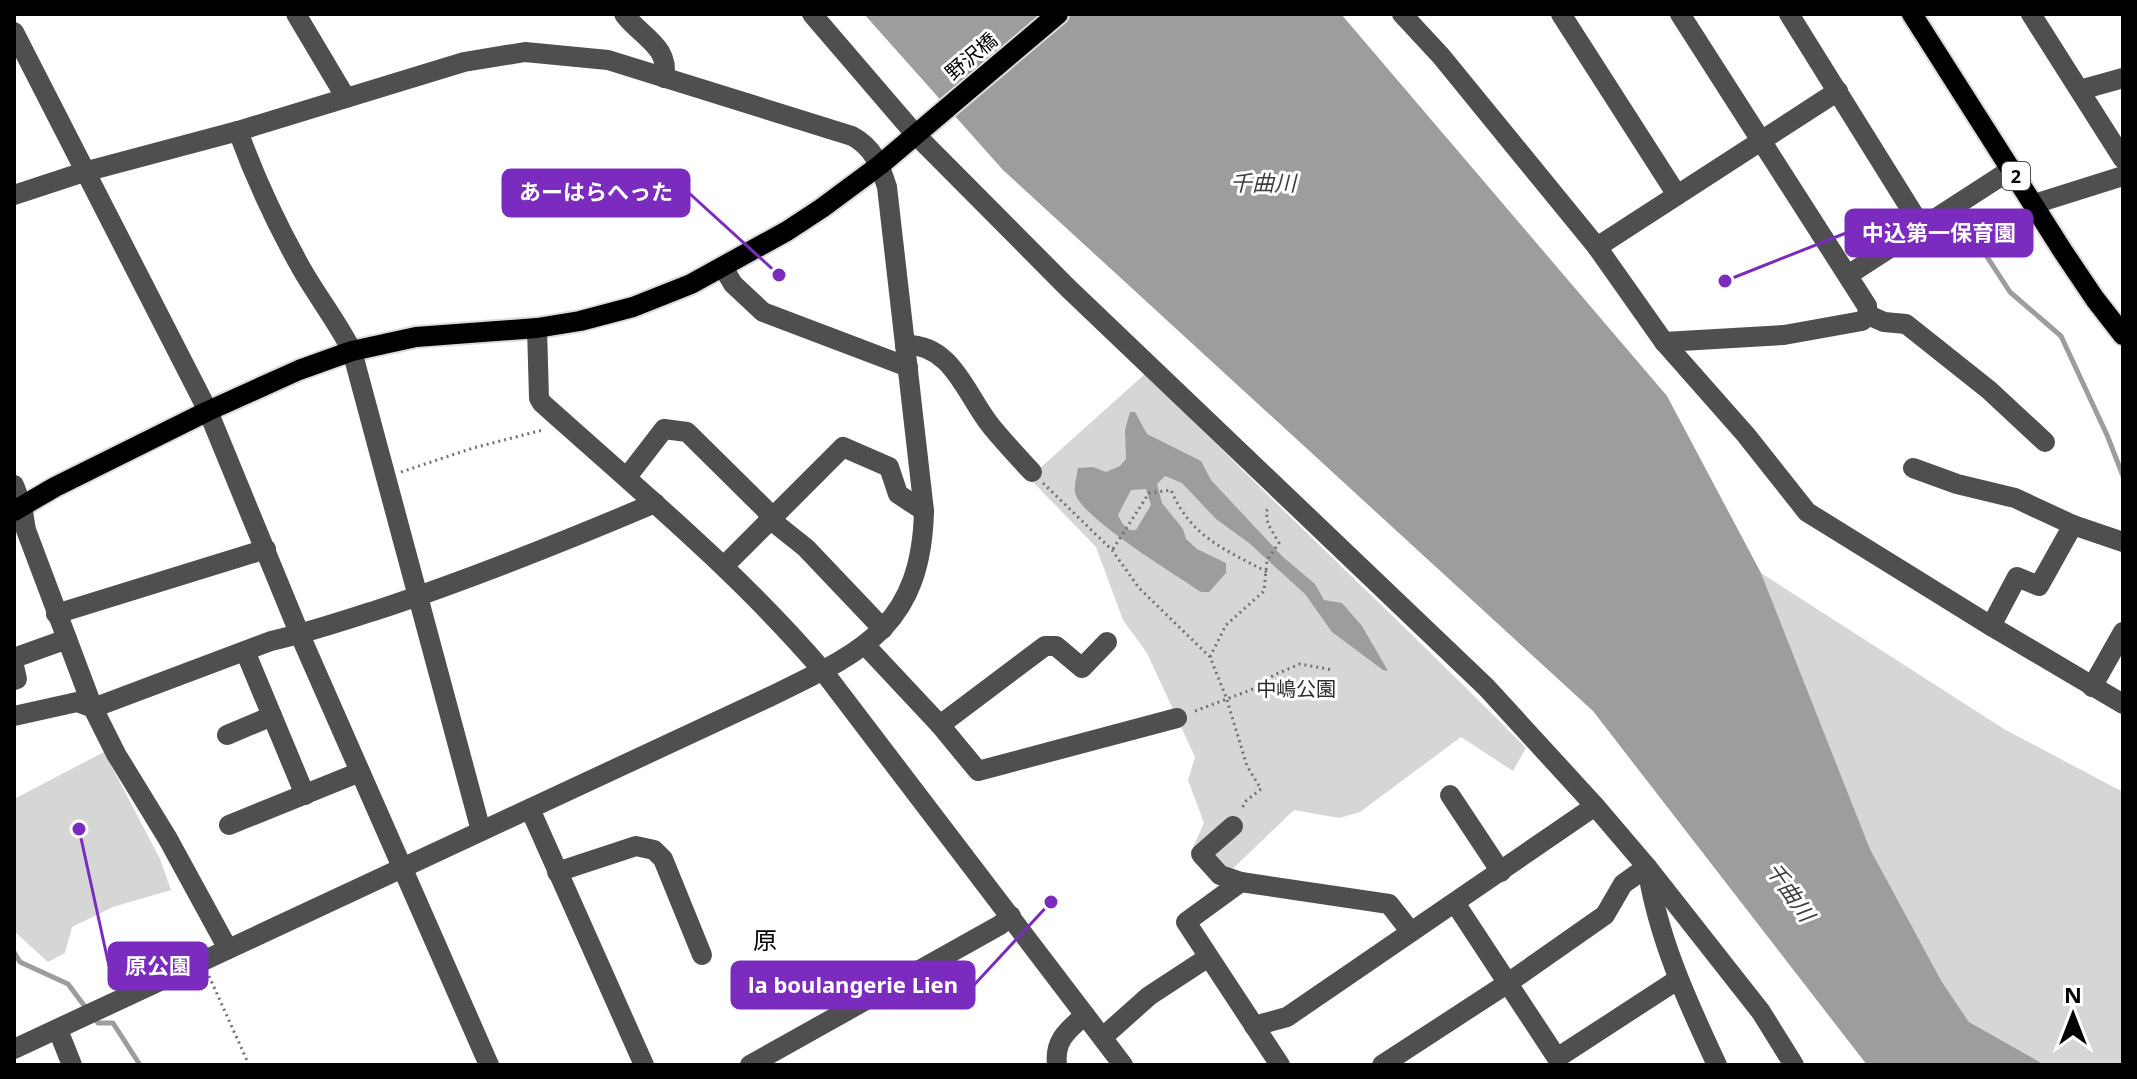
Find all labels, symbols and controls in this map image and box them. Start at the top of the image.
street label: 野沢橋 [939,26,1003,86]
road number: 2 [2002,162,2030,190]
water label: 千曲川 [1230,167,1298,197]
callout: あーはらへった [503,170,689,216]
text: あーはらへった [519,176,673,206]
callout: 中込第一保育園 [1846,210,2032,256]
text: 中込第一保育園 [1862,217,2016,247]
park label: 中嶋公園 [1256,675,1336,702]
water label: 千曲川 [1760,855,1823,928]
district label: 原 [753,923,777,956]
callout: 原公園 [109,943,207,989]
text: 原公園 [125,950,191,980]
callout: la boulangerie Lien [732,962,974,1008]
text: la boulangerie Lien [748,969,958,999]
north arrow [2033,975,2113,1055]
text: N [2064,979,2082,1009]

